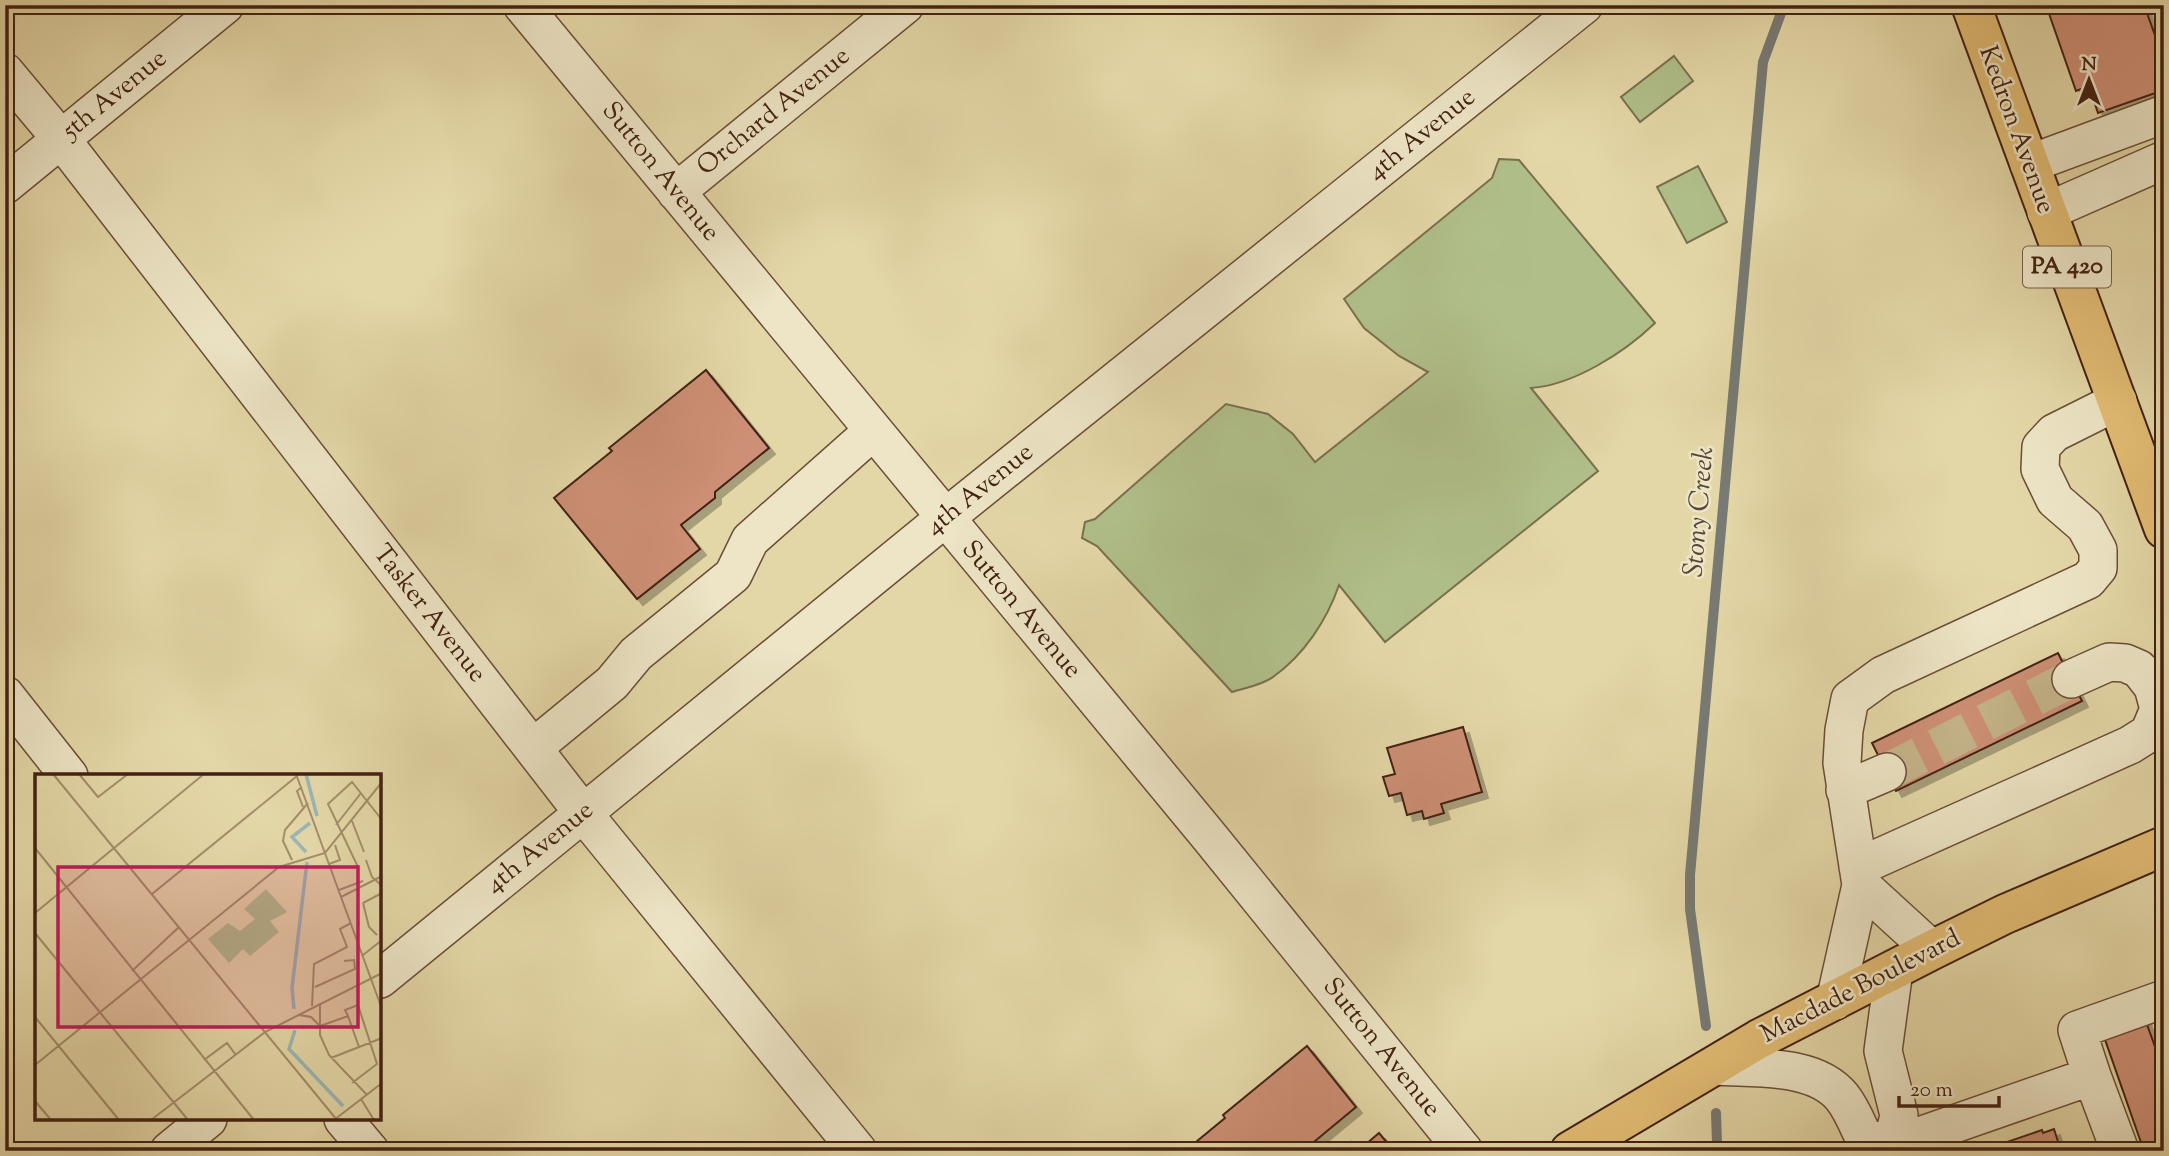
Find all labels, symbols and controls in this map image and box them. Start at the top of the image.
street label: Orchard Avenue [690,39,858,185]
street label: 5th Avenue [53,41,175,150]
street label: Kedron Avenue [1969,41,2063,219]
north arrow [2054,46,2124,116]
text: N [2081,52,2097,79]
street label: 4th Avenue [1360,80,1484,190]
street label: Sutton Avenue [592,94,728,250]
road number: PA 420 [2023,246,2111,288]
street label: 4th Avenue [918,435,1042,545]
water label: Stony Creek [1674,445,1726,579]
street label: Sutton Avenue [952,533,1090,687]
street label: Tasker Avenue [363,537,495,691]
inset map [35,774,382,1121]
street label: 4th Avenue [478,793,602,903]
street label: Macdade Boulevard [1755,921,1968,1053]
street label: Sutton Avenue [1313,970,1449,1126]
scale bar [1899,1065,1999,1109]
text: 20 m [1910,1076,1953,1106]

